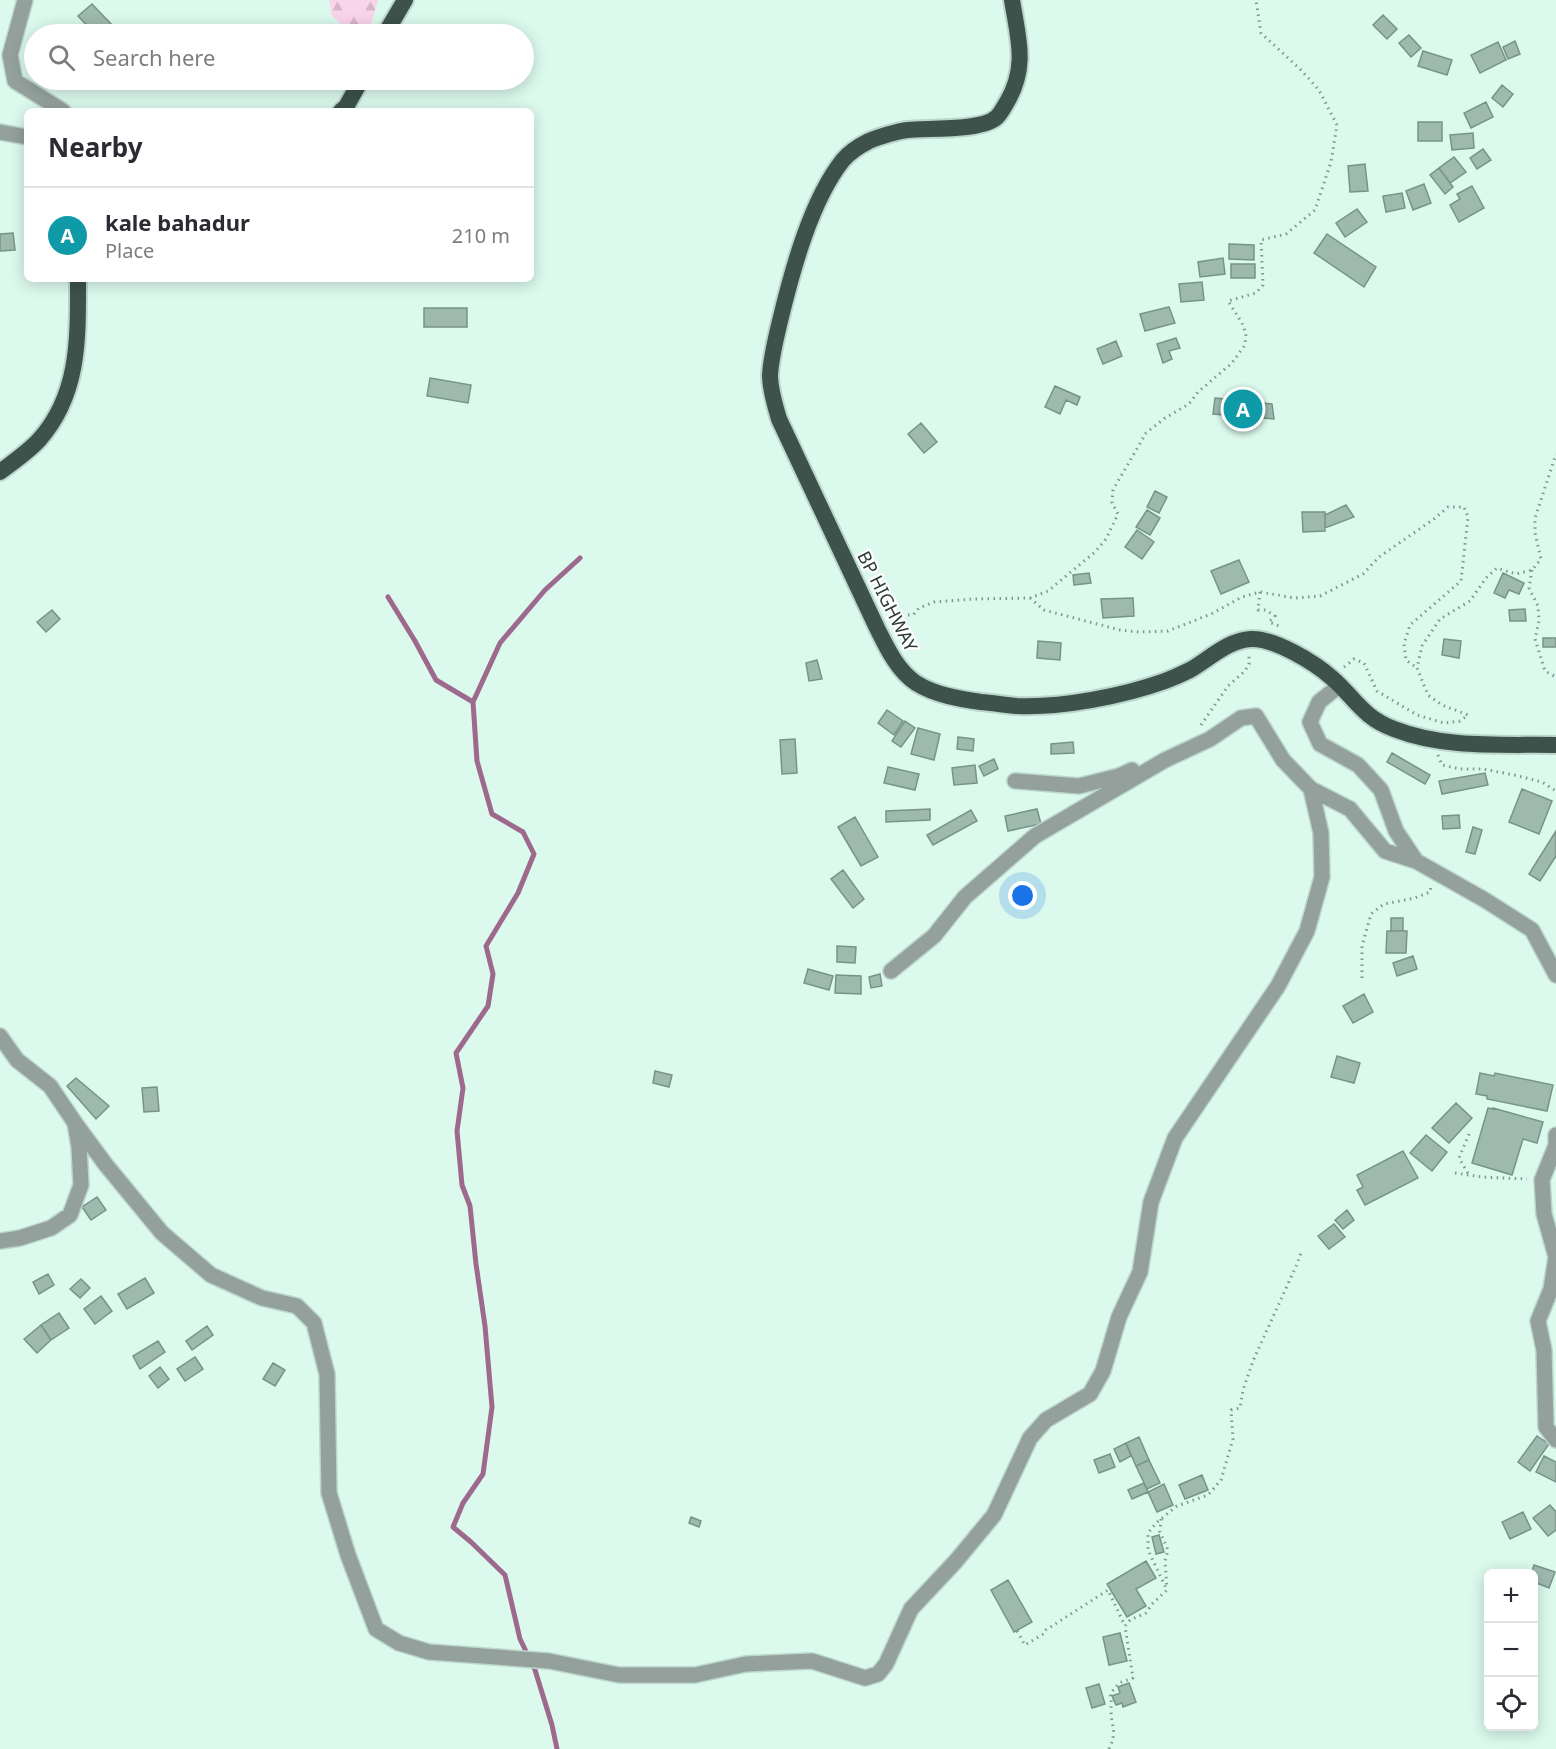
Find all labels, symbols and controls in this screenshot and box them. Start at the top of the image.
search box [24,24,534,90]
icon: search [45,41,78,74]
text: Search here [93,42,215,72]
text: Nearby [48,129,143,165]
text: kale bahadur [105,207,250,237]
text: A [61,222,74,249]
text: 210 m [452,222,510,249]
text: Place [105,237,154,264]
pin: A [1224,386,1262,432]
street label: BP HIGHWAY [852,547,924,656]
your location [1008,881,1037,910]
map controls [1484,1569,1538,1731]
button: + [1484,1569,1538,1623]
button: − [1484,1623,1538,1677]
button: locate [1484,1677,1538,1731]

